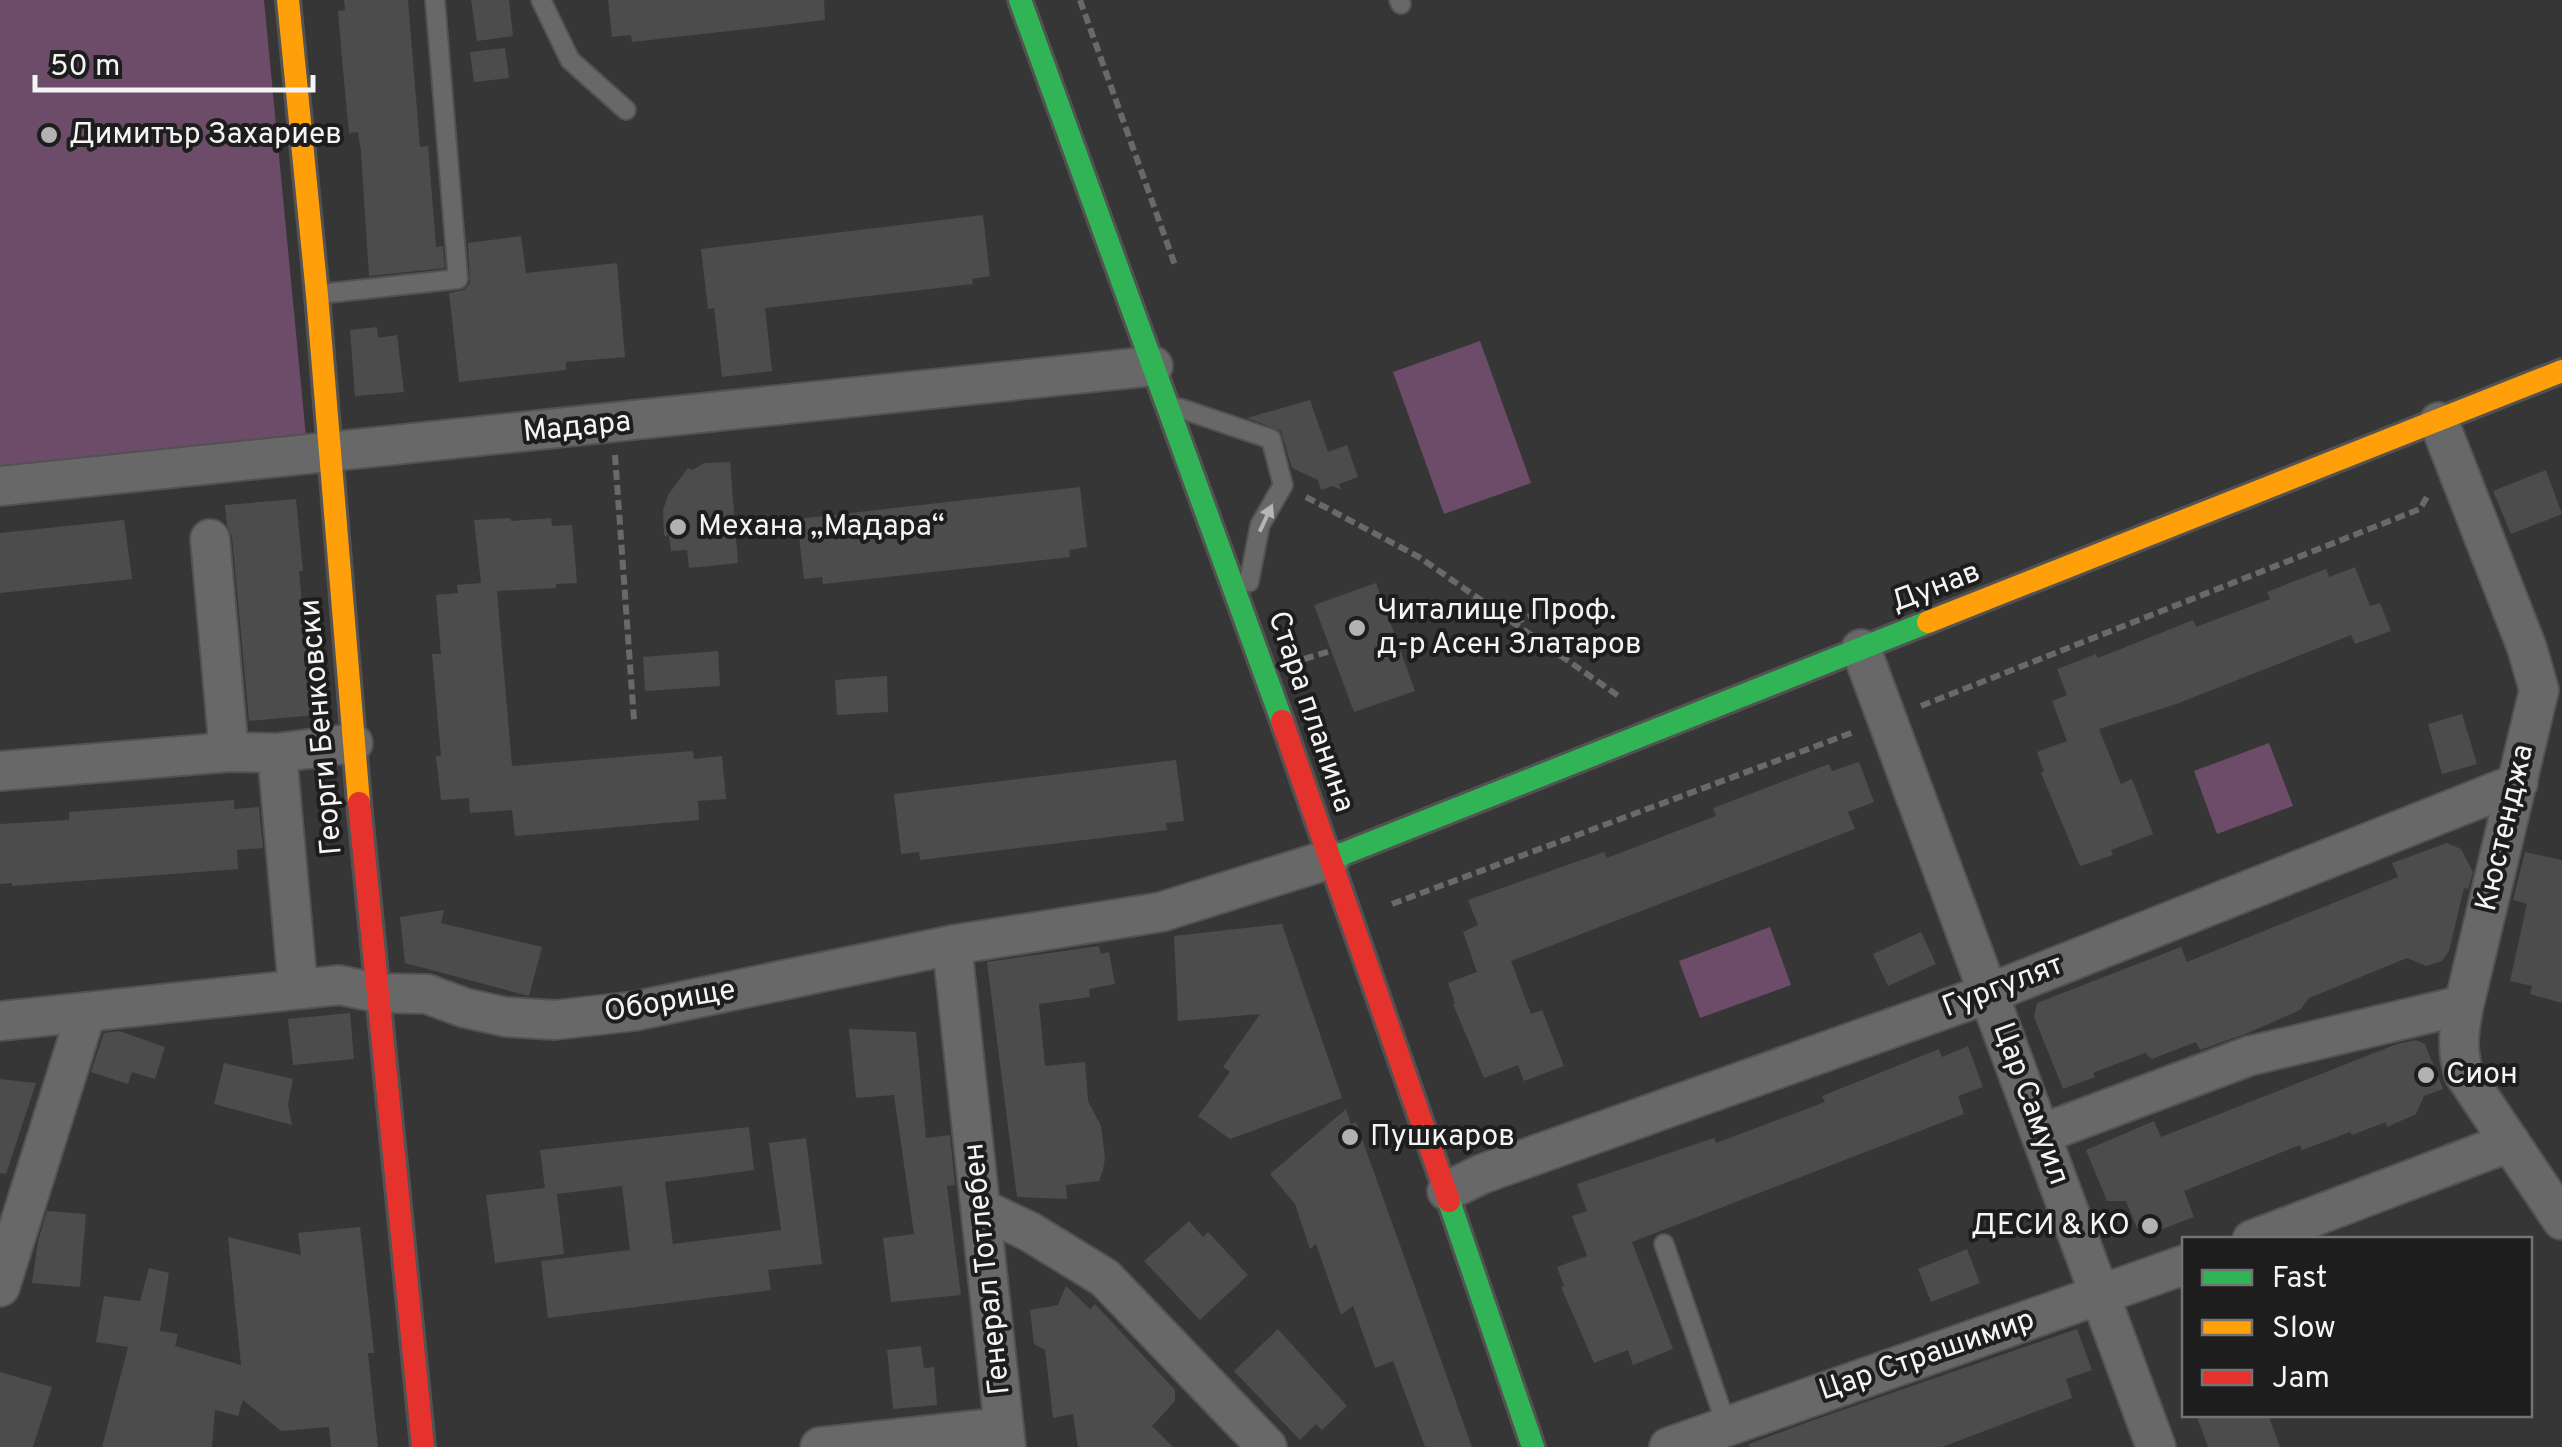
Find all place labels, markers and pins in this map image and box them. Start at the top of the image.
place label: Димитър Захариев [69,117,342,154]
marker: Димитър Захариев [38,124,60,146]
place label: Механа „Мадара“ [698,509,945,546]
marker: Механа „Мадара“ [667,516,689,538]
place label: Читалище Проф. д-р Асен Златаров [1377,593,1642,664]
marker: Читалище Проф. д-р Асен Златаров [1346,617,1368,639]
place label: Сион [2446,1057,2518,1094]
marker: Сион [2415,1064,2437,1086]
place label: Пушкаров [1370,1119,1515,1156]
marker: Пушкаров [1339,1126,1361,1148]
place label: ДЕСИ & КО [1971,1208,2130,1245]
marker: ДЕСИ & КО [2139,1215,2161,1237]

